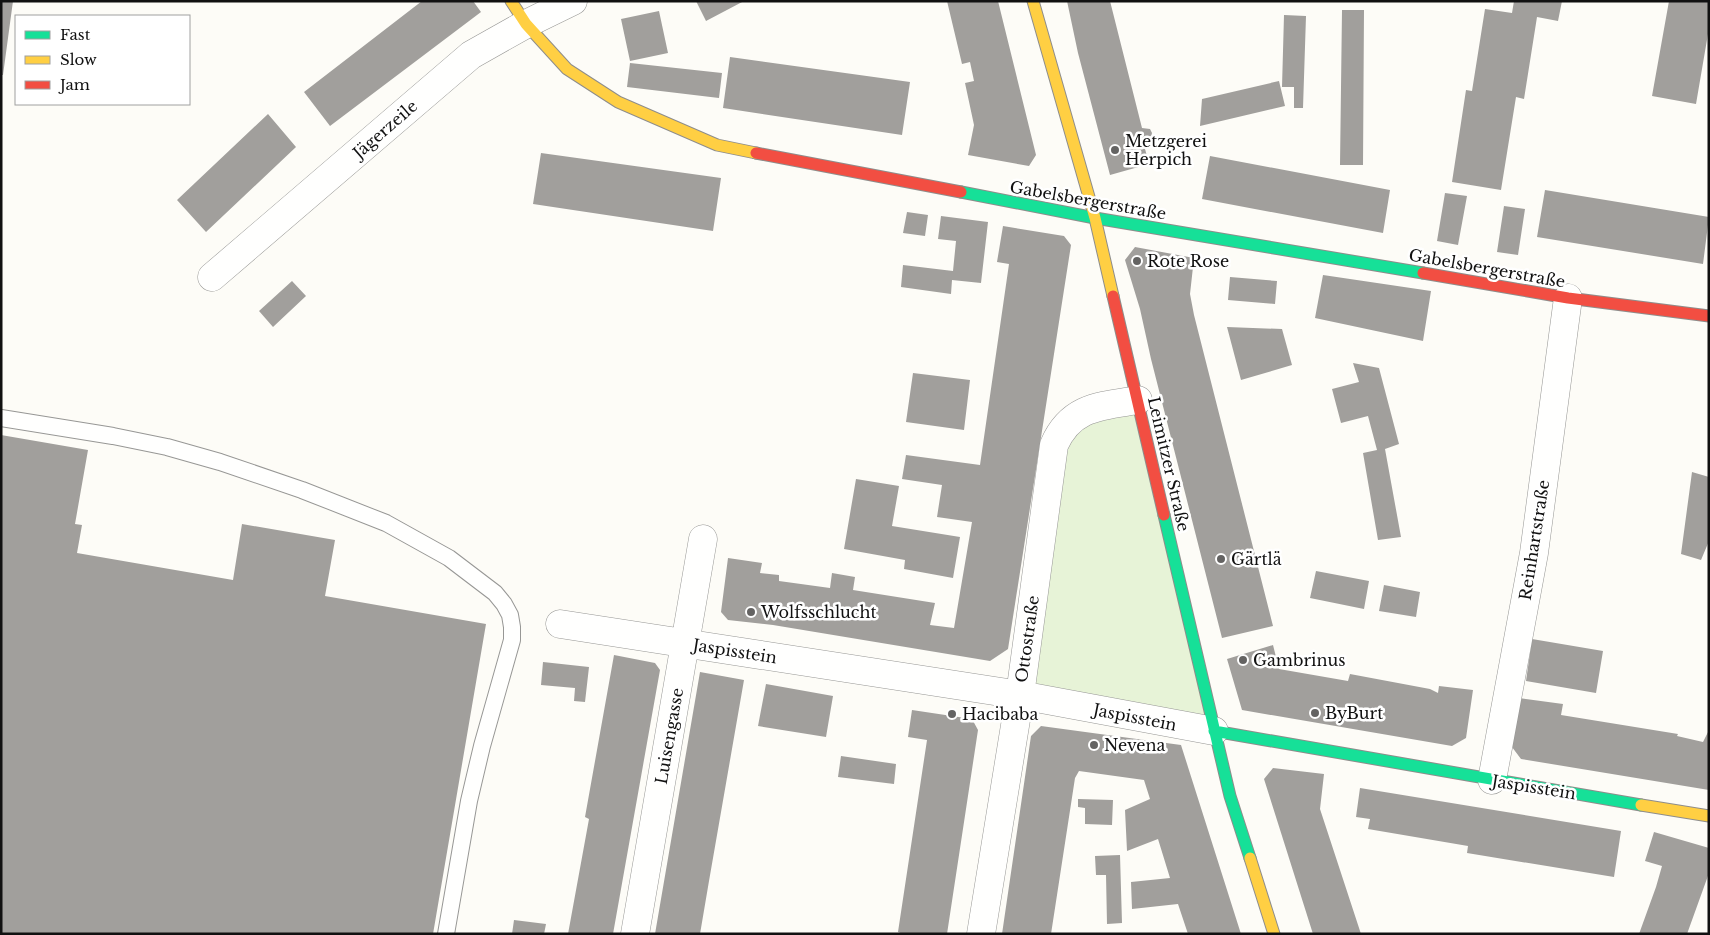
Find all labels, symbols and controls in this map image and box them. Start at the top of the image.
legend [15,15,190,105]
text: Fast [60,25,91,44]
text: Slow [60,50,97,69]
text: Jam [58,75,90,94]
street label: Jägerzeile [347,96,421,164]
place label: Metzgerei Herpich [1125,131,1207,169]
marker: Metzgerei Herpich [1109,144,1121,156]
street label: Gabelsbergerstraße [1008,176,1168,224]
street label: Gabelsbergerstraße [1407,244,1567,292]
place label: Rote Rose [1147,251,1229,271]
marker: Rote Rose [1131,255,1143,267]
street label: Leimitzer Straße [1144,395,1194,533]
street label: Reinhartstraße [1515,478,1553,602]
place label: Gärtlä [1231,549,1282,569]
marker: Gärtlä [1215,553,1227,565]
street label: Ottostraße [1011,594,1043,684]
place label: Wolfsschlucht [760,602,876,622]
marker: Wolfsschlucht [745,606,757,618]
street label: Jaspisstein [690,634,778,667]
place label: Gambrinus [1253,650,1346,670]
marker: Gambrinus [1237,654,1249,666]
street label: Luisengasse [651,686,687,786]
street label: Jaspisstein [1090,699,1178,735]
place label: ByBurt [1325,703,1383,723]
place label: Hacibaba [962,704,1038,724]
marker: ByBurt [1309,707,1321,719]
marker: Hacibaba [946,708,958,720]
place label: Nevena [1104,735,1166,755]
marker: Nevena [1088,739,1100,751]
street label: Jaspisstein [1489,770,1577,803]

